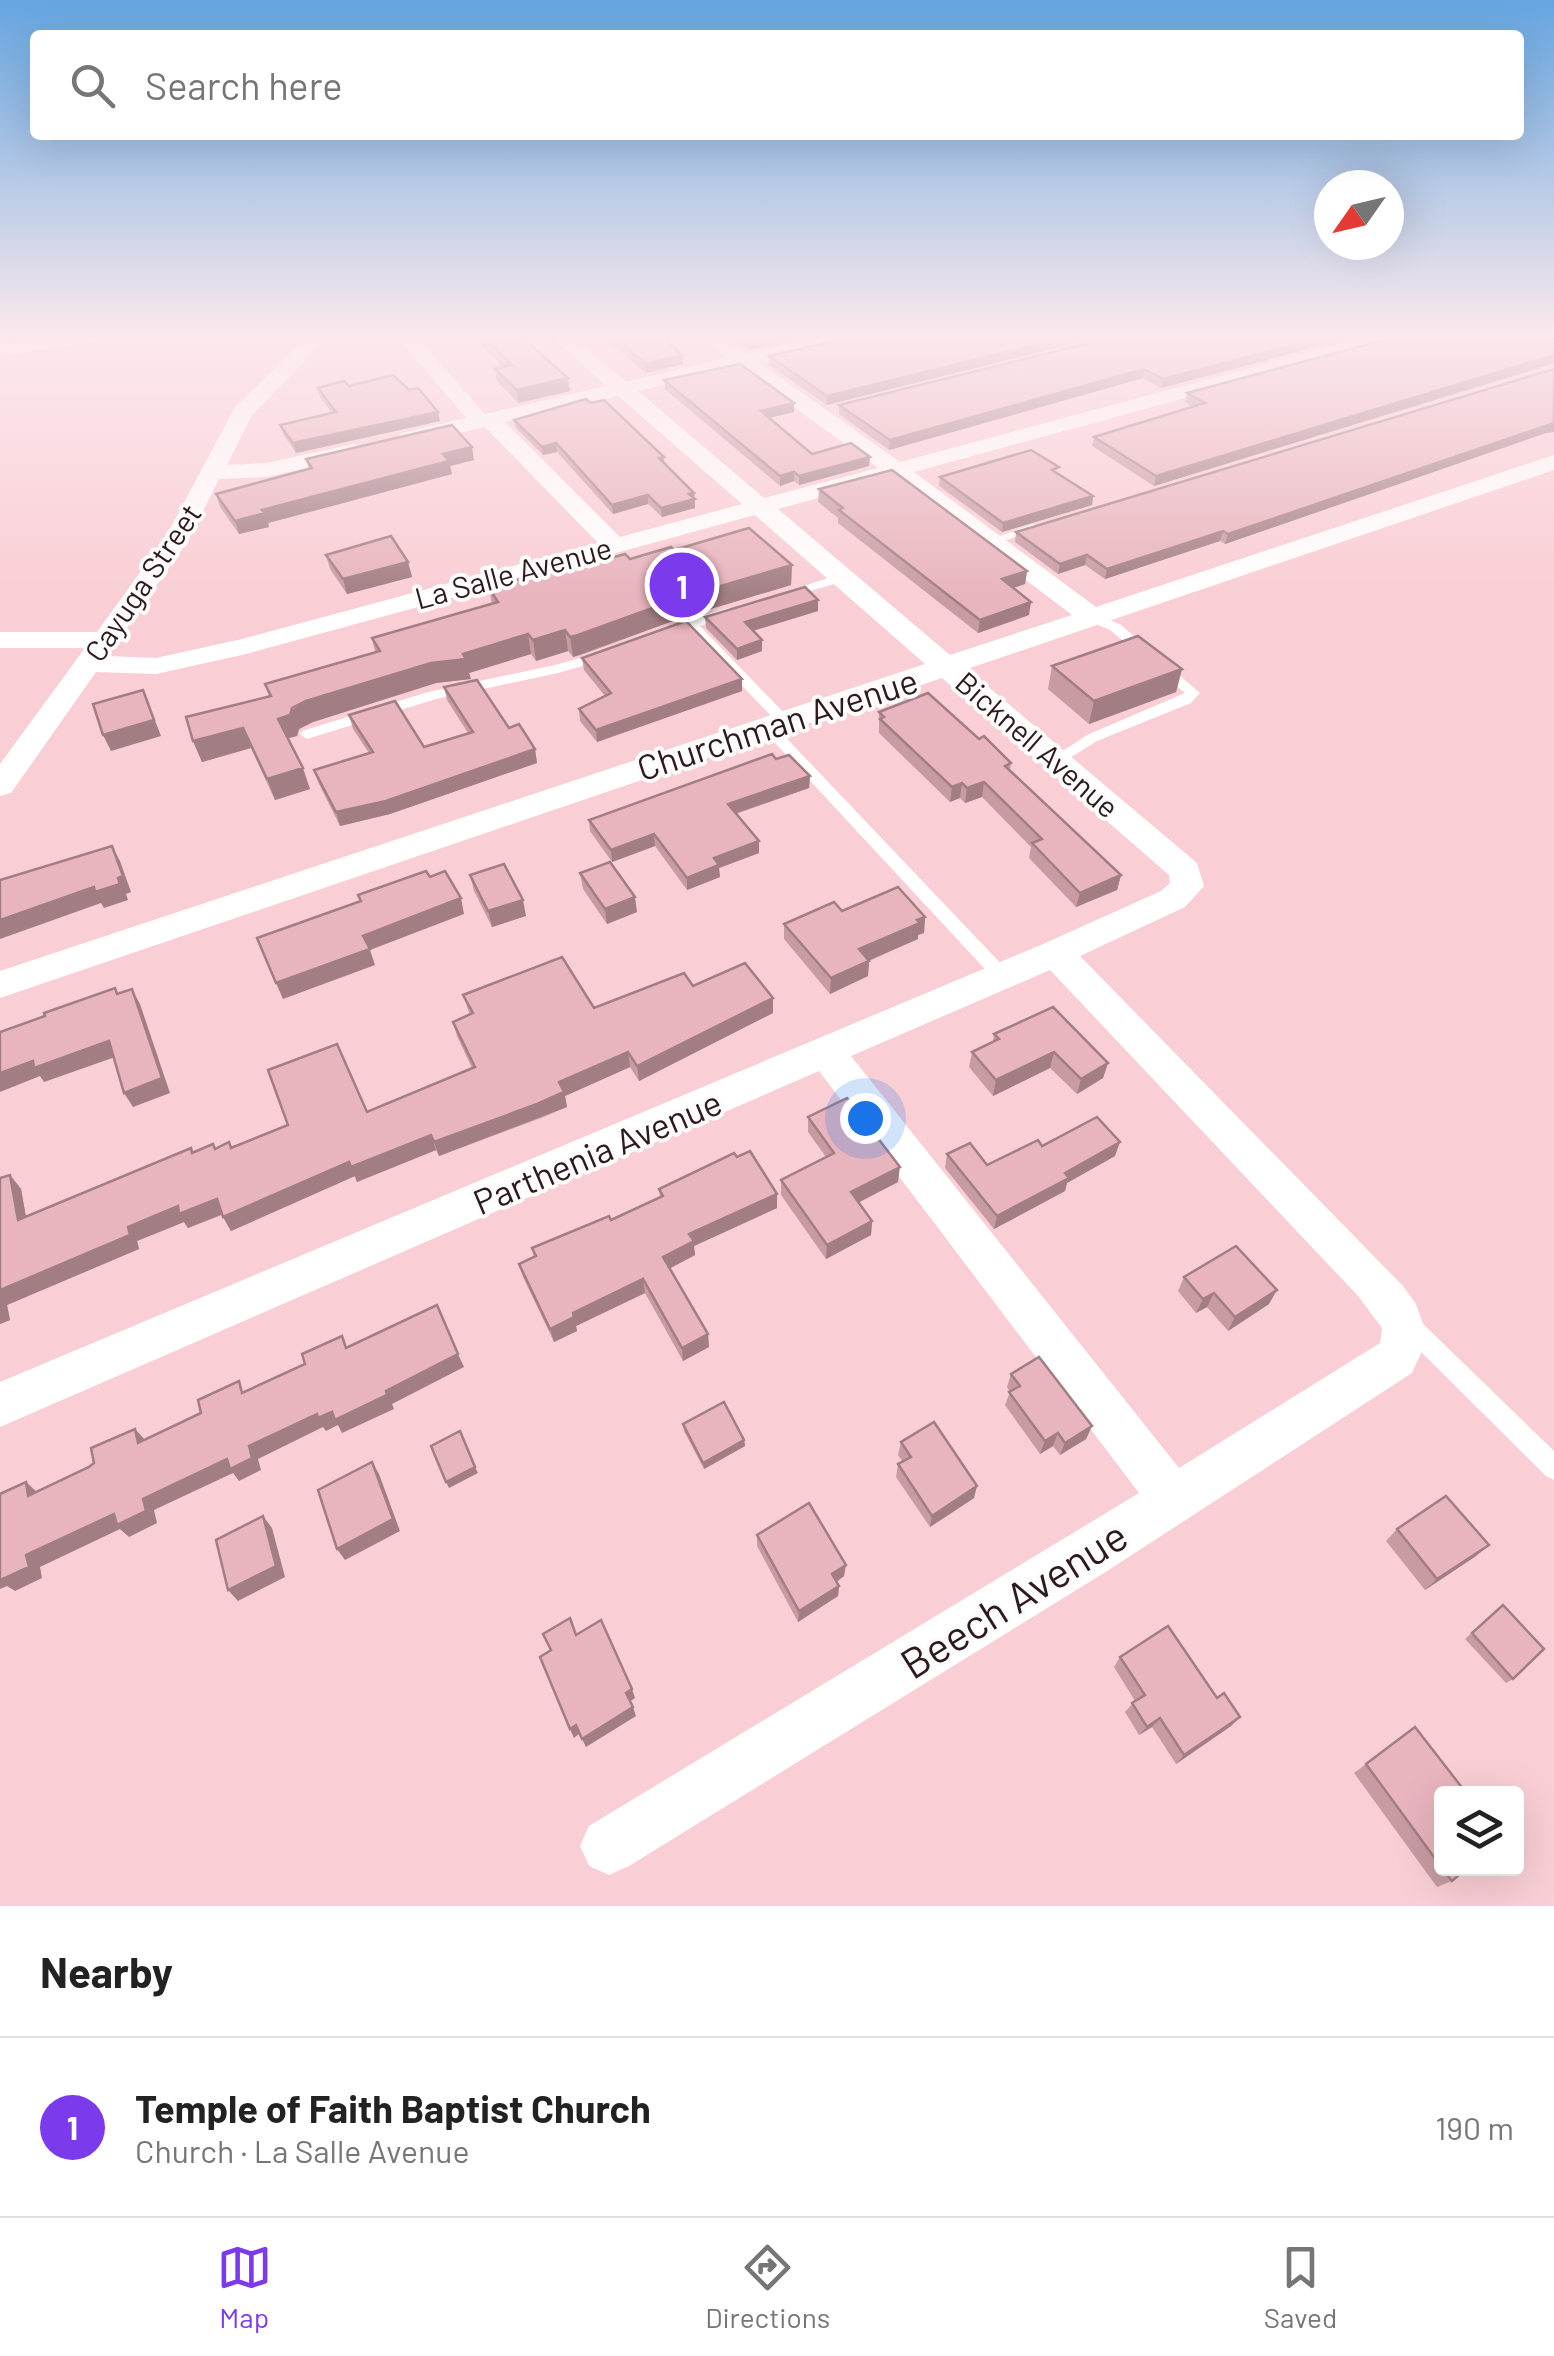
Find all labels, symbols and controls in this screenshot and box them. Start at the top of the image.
search box [30,30,1524,140]
icon: search [65,58,120,113]
text: Search here [145,62,343,108]
north arrow [1314,170,1404,260]
street label: Cayuga Street [76,496,208,668]
street label: La Salle Avenue [411,528,615,616]
pin: 1 [650,548,714,622]
street label: Churchman Avenue [631,658,923,788]
street label: Bicknell Avenue [949,663,1127,825]
street label: Parthenia Avenue [467,1080,727,1222]
your location [840,1093,891,1144]
street label: Beech Avenue [891,1509,1135,1687]
map controls [1434,1786,1524,1876]
button: layers [1434,1786,1524,1876]
text: Nearby [40,1946,173,1996]
text: Temple of Faith Baptist Church [135,2085,651,2131]
text: 1 [67,2108,78,2146]
text: 190 m [1435,2108,1514,2146]
text: Church · La Salle Avenue [135,2131,470,2169]
tab: Map [217,2240,272,2334]
tab: Directions [705,2240,830,2334]
tab: Saved [1264,2240,1337,2334]

